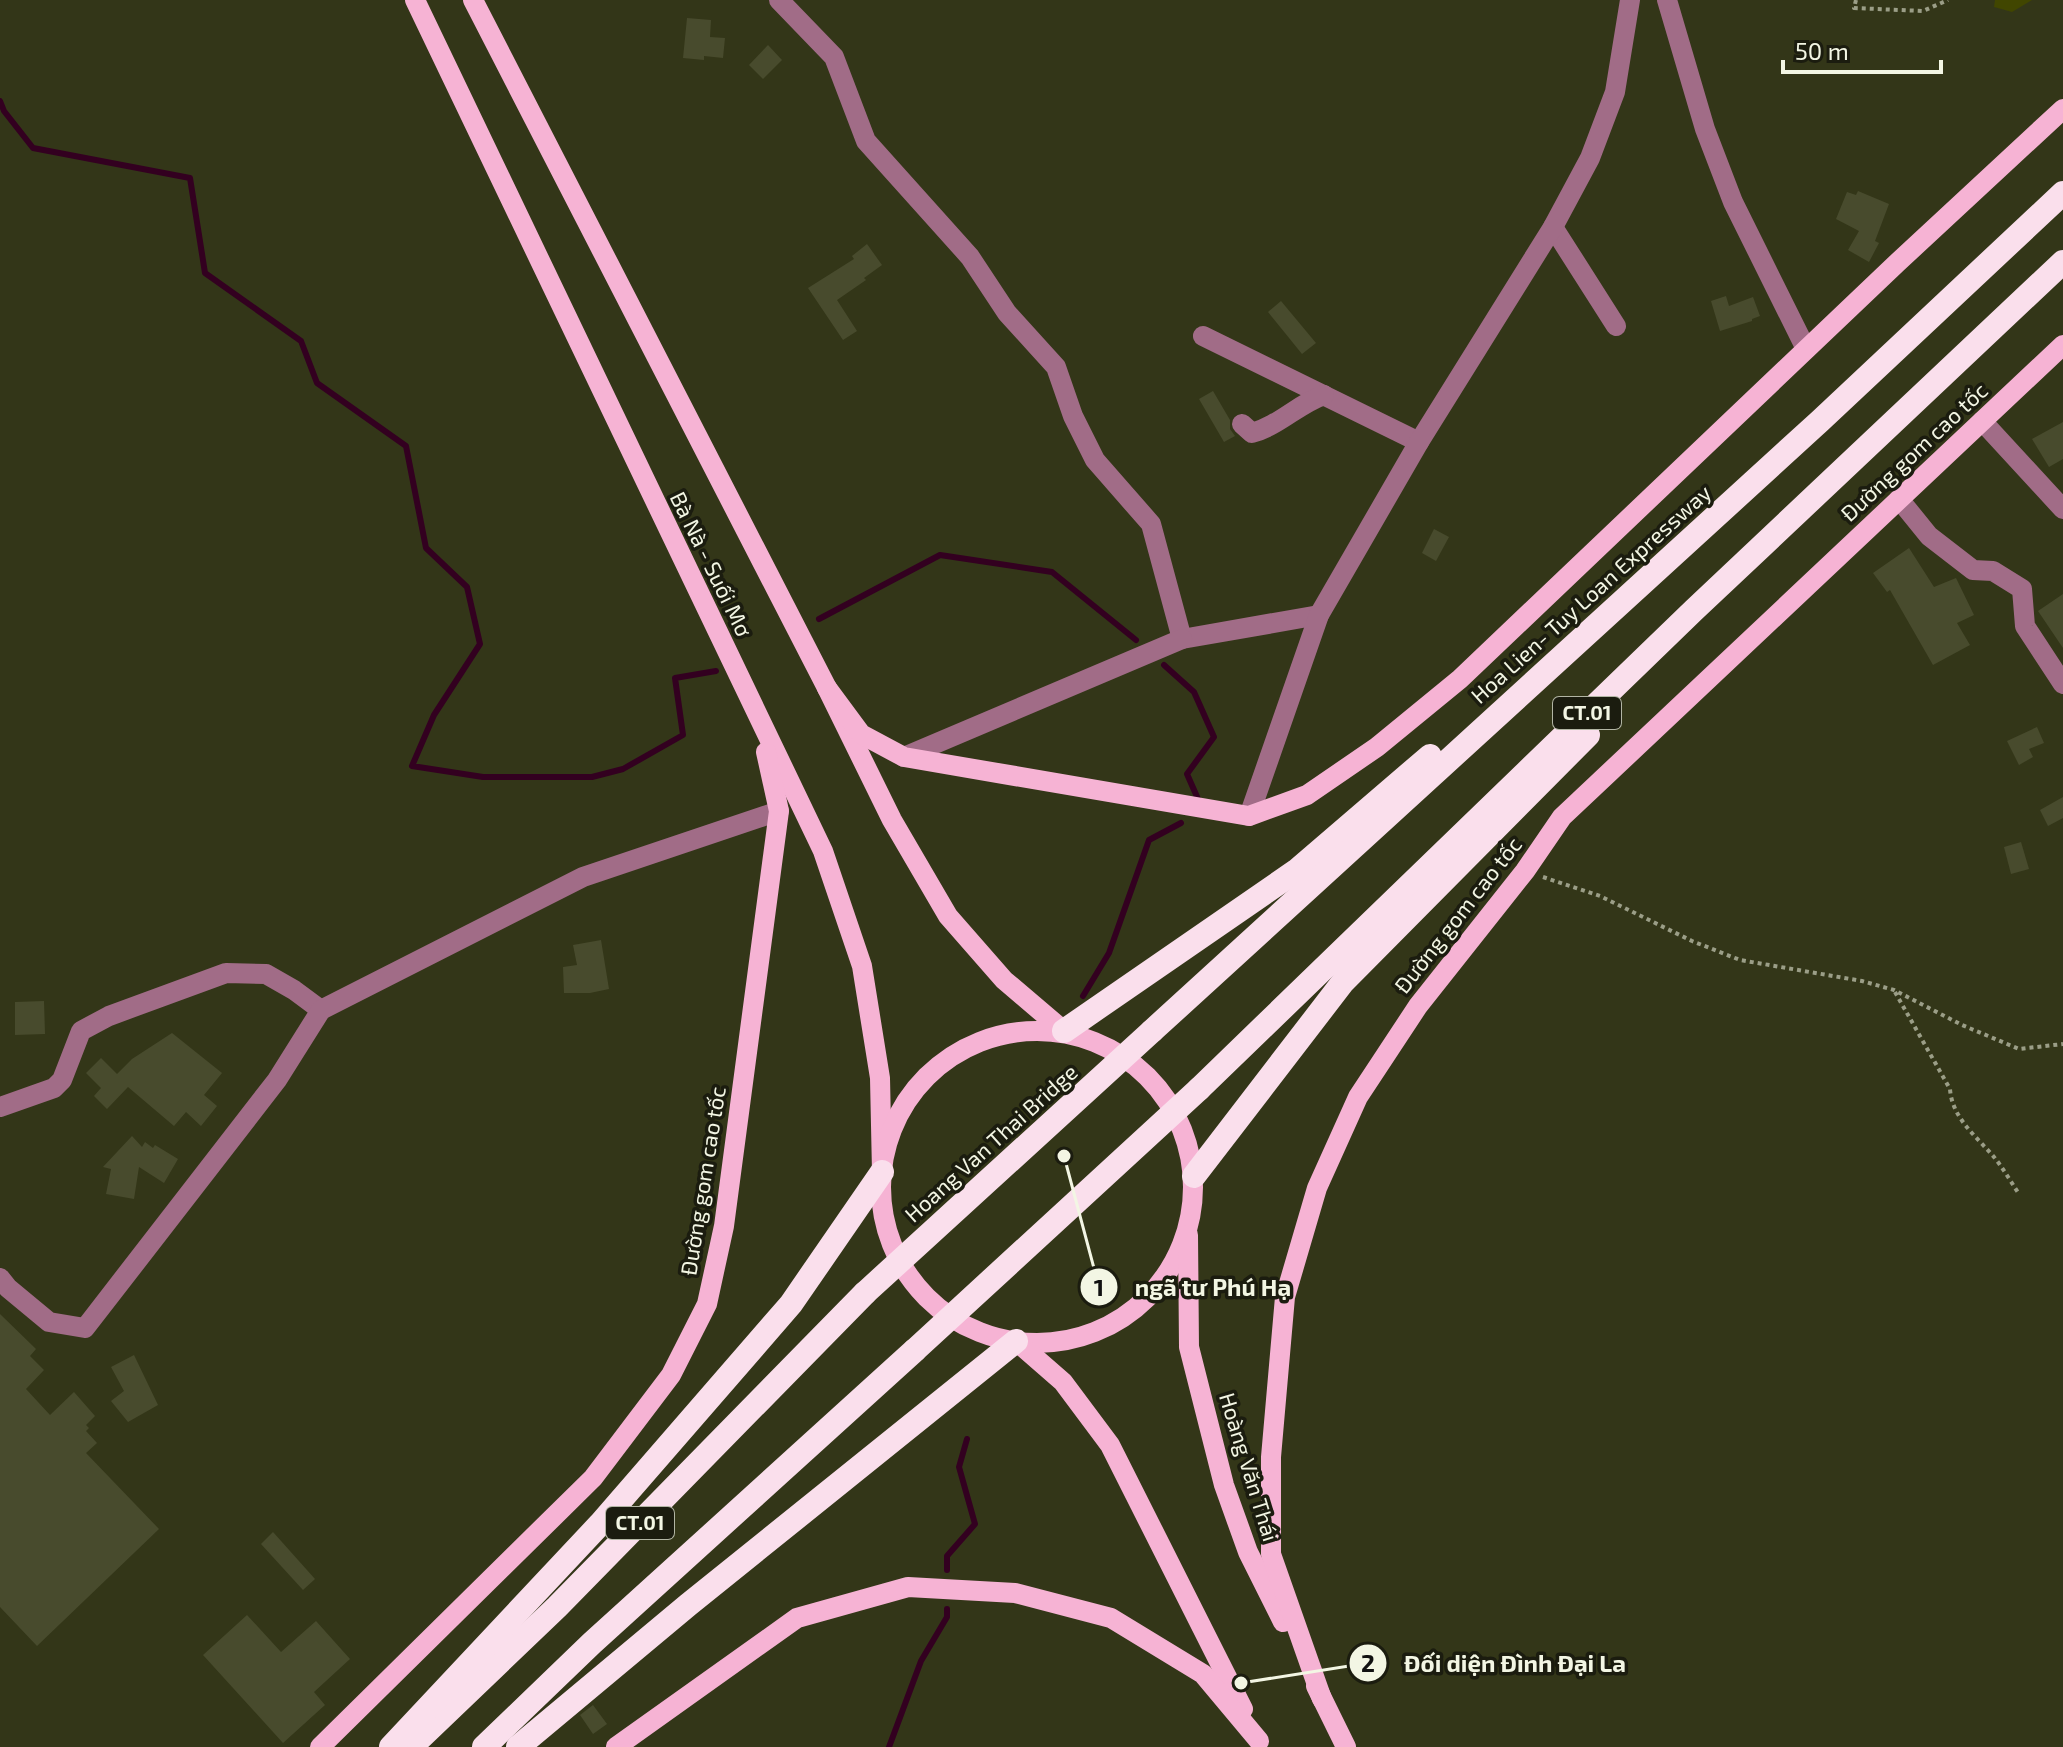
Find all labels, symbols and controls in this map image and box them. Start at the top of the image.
scale bar [1783,24,1941,74]
text: 50 m [1795,36,1849,65]
street label: Đường gom cao tốc [1835,377,1992,526]
street label: Hoa Lien- Tuy Loan Expressway [1465,478,1716,708]
street label: Bà Nà - Suối Mơ [666,487,758,640]
road number: CT.01 [1553,697,1621,729]
street label: Đường gom cao tốc [1388,831,1526,998]
street label: Hoang Van Thai Bridge [899,1058,1082,1227]
street label: Đường gom cao tốc [674,1085,730,1277]
callout: ngã tư Phú Hạ [1079,1263,1308,1311]
text: 1 [1094,1272,1104,1301]
text: ngã tư Phú Hạ [1135,1272,1291,1301]
street label: Hoàng Văn Thái [1215,1389,1285,1544]
road number: CT.01 [606,1507,674,1539]
callout: Đối diện Đình Đại La [1348,1639,1642,1687]
text: 2 [1361,1648,1375,1677]
text: Đối diện Đình Đại La [1404,1648,1626,1677]

